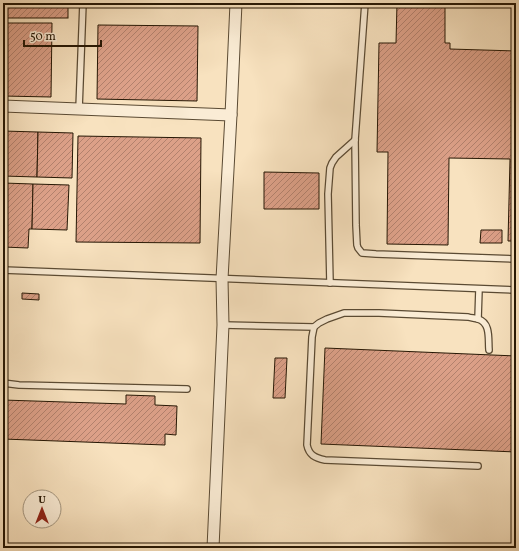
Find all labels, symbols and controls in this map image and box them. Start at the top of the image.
scale bar [24,22,101,48]
text: 50 m [30,29,56,45]
north arrow [22,489,62,529]
text: U [38,493,46,508]

